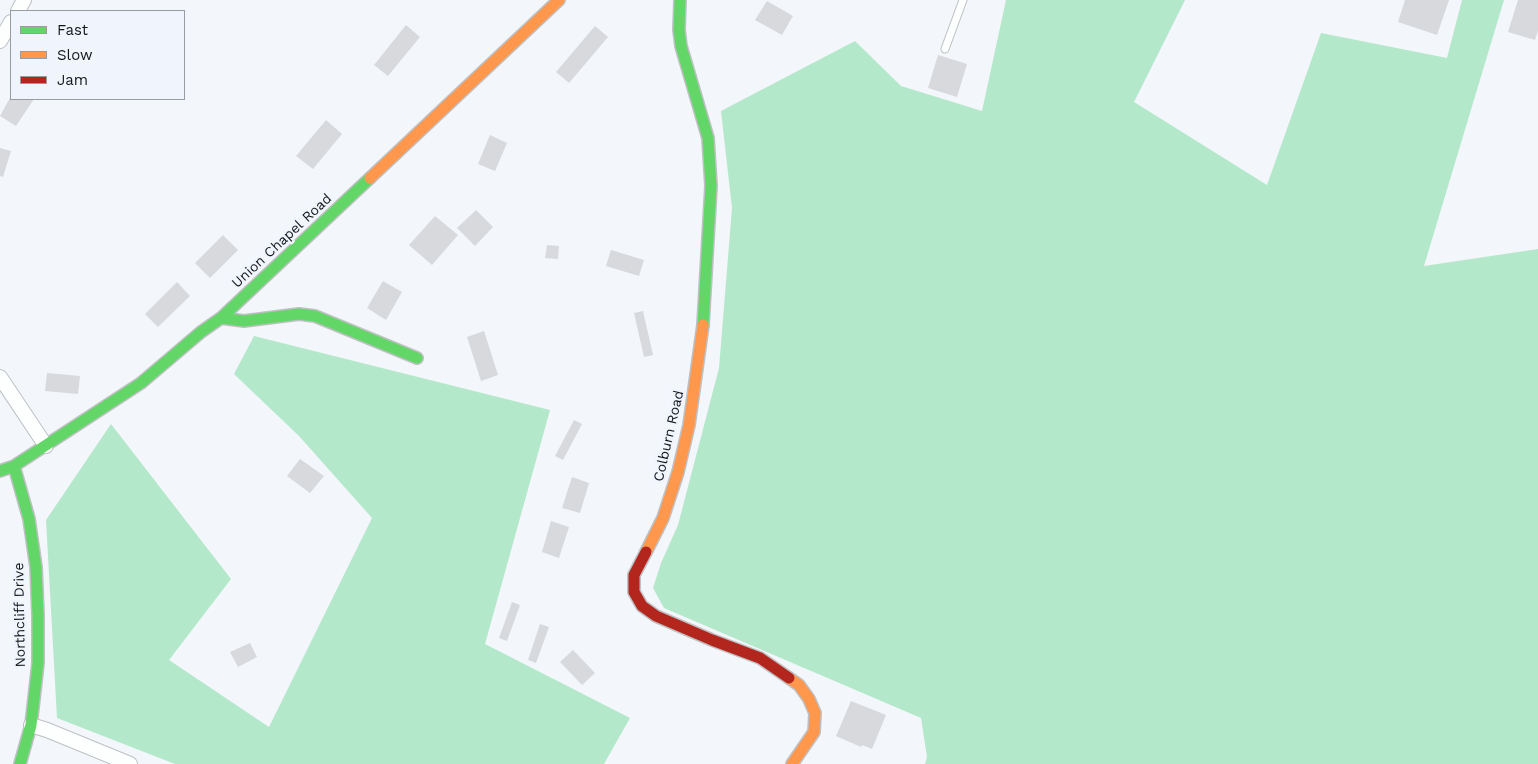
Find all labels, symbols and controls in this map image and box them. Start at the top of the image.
legend [10,10,185,100]
text: Fast [57,21,88,39]
text: Slow [57,46,93,64]
text: Jam [57,71,88,89]
street label: Union Chapel Road [229,190,335,292]
street label: Colburn Road [650,389,688,483]
street label: Northcliff Drive [11,562,29,668]

